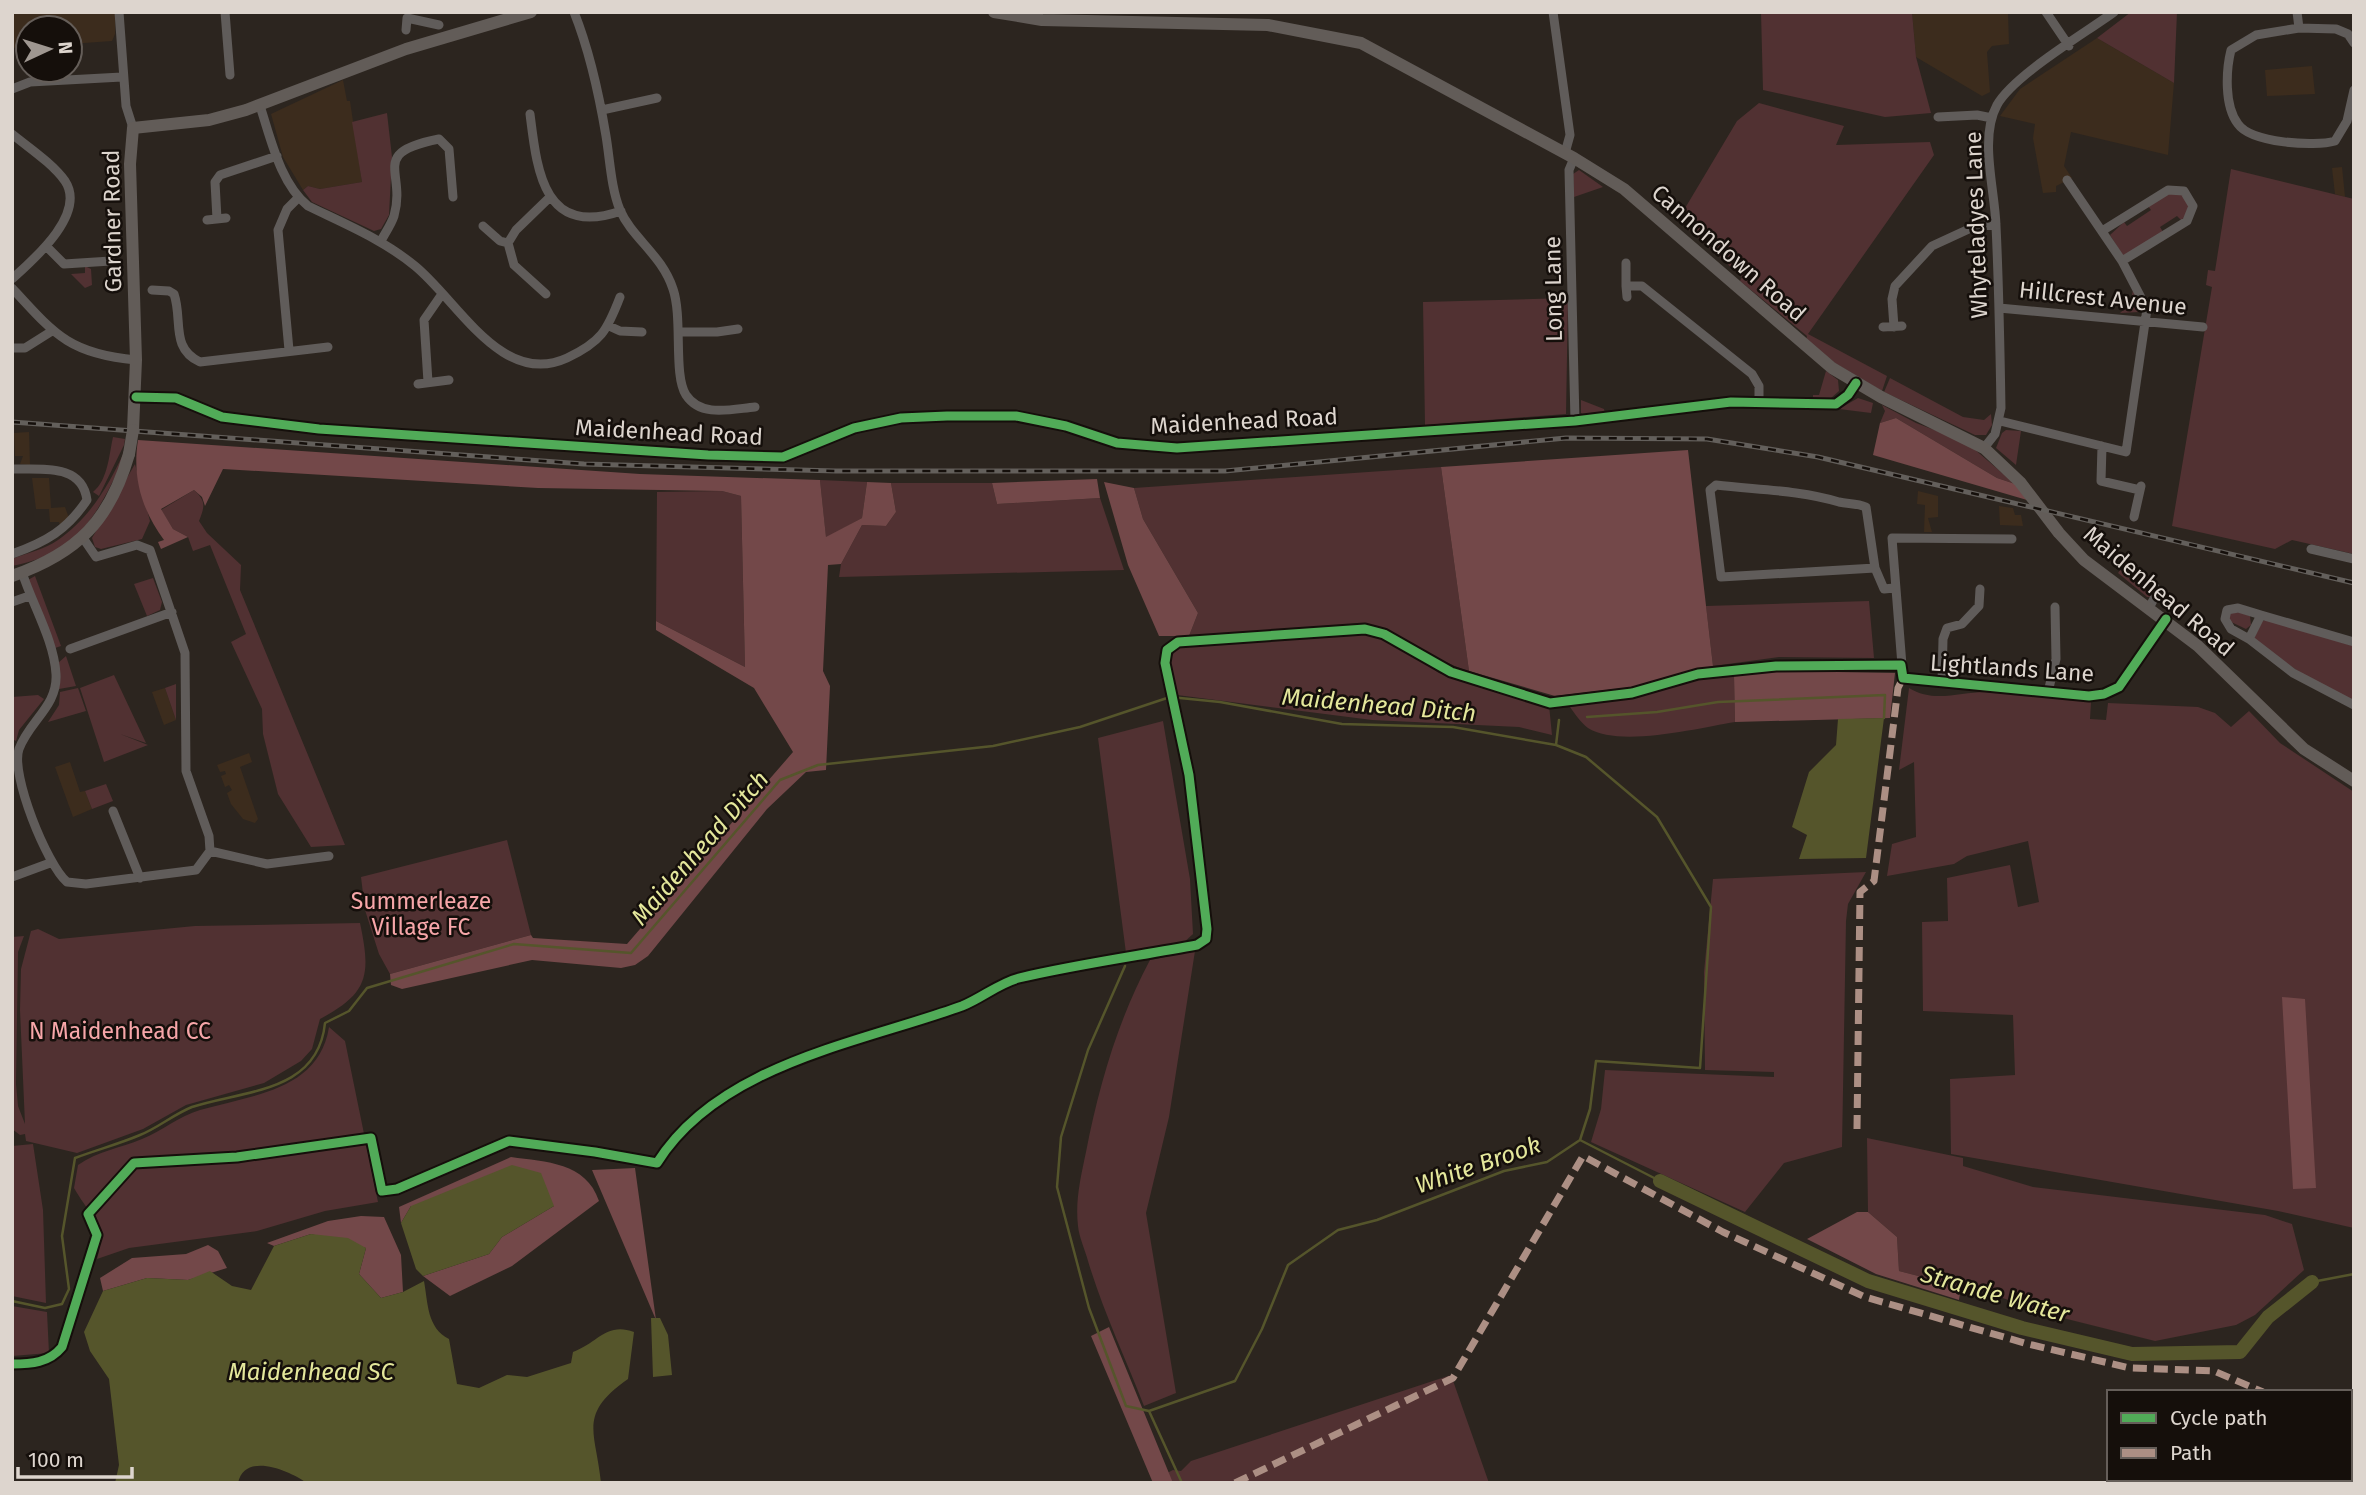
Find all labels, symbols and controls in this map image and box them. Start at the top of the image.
north arrow [14,14,84,84]
text: N [54,41,77,55]
street label: Whyteladyes Lane [1959,131,1993,319]
street label: Gardner Road [97,149,127,293]
street label: Cannondown Road [1646,178,1812,328]
street label: Long Lane [1538,236,1568,342]
street label: Hillcrest Avenue [2018,275,2188,321]
street label: Maidenhead Road [1149,402,1339,440]
street label: Maidenhead Road [574,413,764,451]
street label: Maidenhead Road [2078,520,2240,662]
street label: Lightlands Lane [1929,648,2095,688]
water label: Maidenhead Ditch [1281,683,1477,727]
water label: Maidenhead Ditch [626,765,774,931]
park label: Summerleaze Village FC [351,887,491,941]
park label: N Maidenhead CC [29,1017,211,1045]
water label: White Brook [1412,1130,1544,1200]
water label: Strande Water [1917,1259,2073,1329]
water label: Maidenhead SC [228,1358,395,1386]
legend [2107,1390,2352,1481]
text: Cycle path [2170,1405,2268,1431]
scale bar [18,1436,131,1480]
text: Path [2170,1440,2212,1466]
text: 100 m [28,1447,84,1473]

